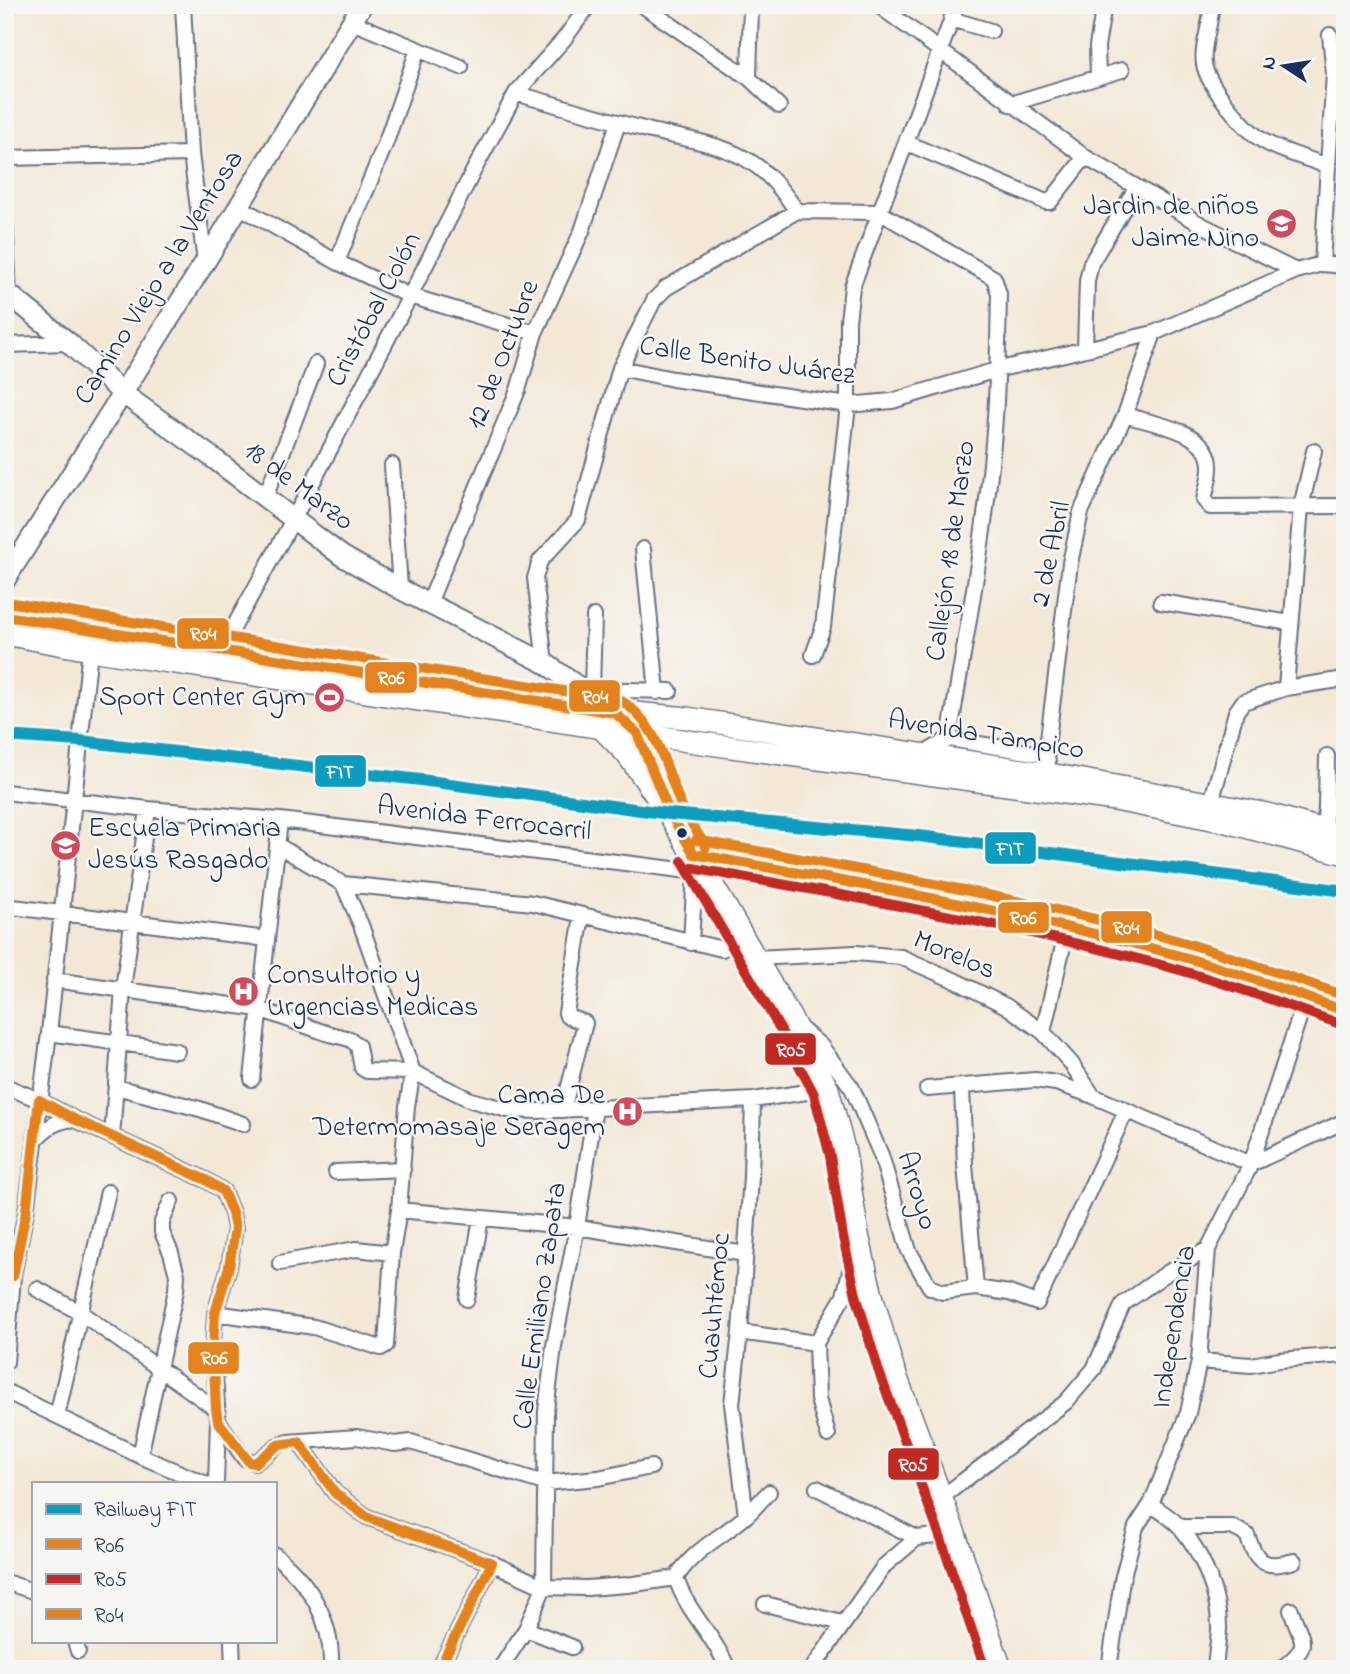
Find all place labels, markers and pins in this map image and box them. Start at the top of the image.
place label: Jardin de niños Jaime Nino [1083,187,1259,260]
school or university icon: Jardin de niños Jaime Nino [1265,206,1299,240]
place label: Sport Center Gym [99,678,306,719]
sports icon: Sport Center Gym [312,681,346,715]
place label: Escuela Primaria Jesús Rasgado [88,809,281,882]
unlabelled marker [675,826,689,840]
school or university icon: Escuela Primaria Jesús Rasgado [48,828,82,862]
place label: Consultorio y Urgencias Medicas [267,956,478,1029]
hospital icon: Consultorio y Urgencias Medicas [227,975,261,1009]
place label: Cama De Determomasaje Seragem [311,1076,605,1149]
hospital icon: Cama De Determomasaje Seragem [611,1095,645,1129]

